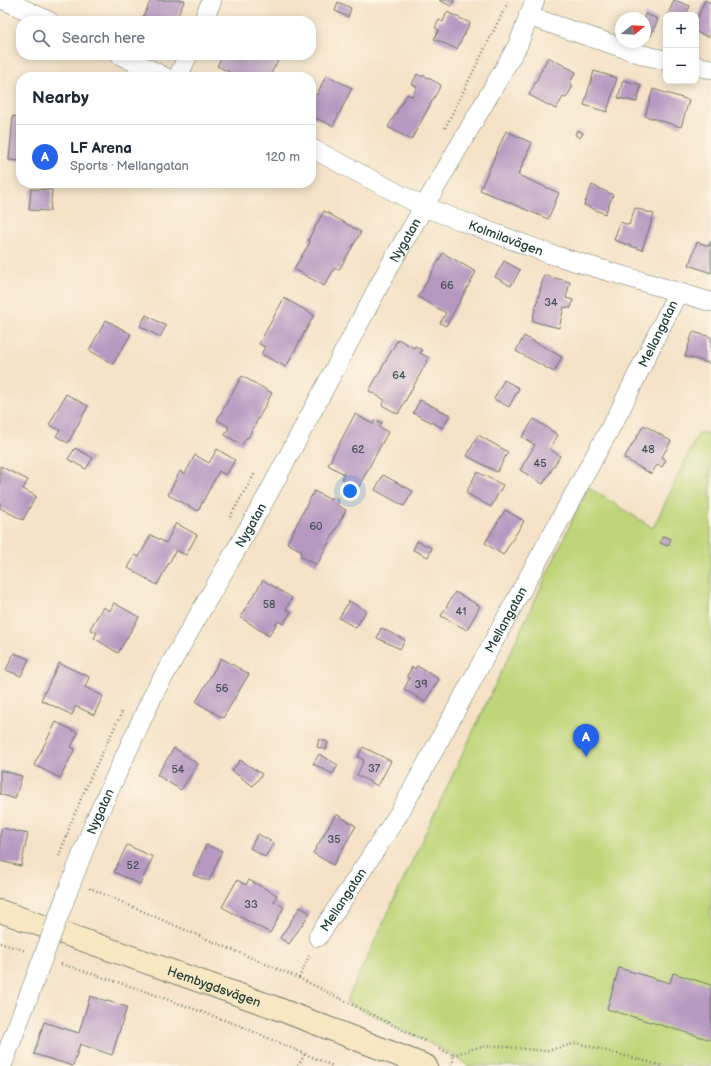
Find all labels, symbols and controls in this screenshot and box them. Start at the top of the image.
north arrow [615,12,651,48]
map controls [663,12,699,84]
button: + [663,12,699,48]
search box [16,16,316,60]
icon: search [30,27,52,49]
text: Search here [62,29,145,48]
button: − [663,48,699,84]
text: Nearby [32,88,89,108]
text: LF Arena [70,139,132,158]
text: A [41,149,49,165]
text: 120 m [265,149,300,165]
text: Sports · Mellangatan [70,158,189,174]
street label: Nygatan [386,216,425,266]
street label: Kolmilavägen [466,217,545,260]
house number: 66 [440,279,454,292]
house number: 34 [544,296,558,309]
street label: Mellangatan [635,298,682,370]
house number: 64 [392,369,406,382]
house number: 62 [351,443,365,456]
house number: 48 [641,443,655,456]
house number: 45 [533,457,547,470]
your location [340,481,360,501]
street label: Nygatan [232,500,270,551]
house number: 60 [309,520,323,533]
street label: Mellangatan [482,584,531,656]
house number: 58 [263,598,275,611]
house number: 41 [456,605,466,618]
house number: 39 [414,678,428,691]
house number: 56 [215,682,229,695]
pin: A [573,724,599,757]
house number: 37 [368,762,381,775]
house number: 54 [171,763,185,776]
street label: Nygatan [84,786,118,837]
house number: 35 [327,833,341,846]
house number: 52 [127,859,140,872]
street label: Mellangatan [317,865,370,935]
house number: 33 [244,898,258,911]
street label: Hembygdsvägen [165,963,263,1011]

